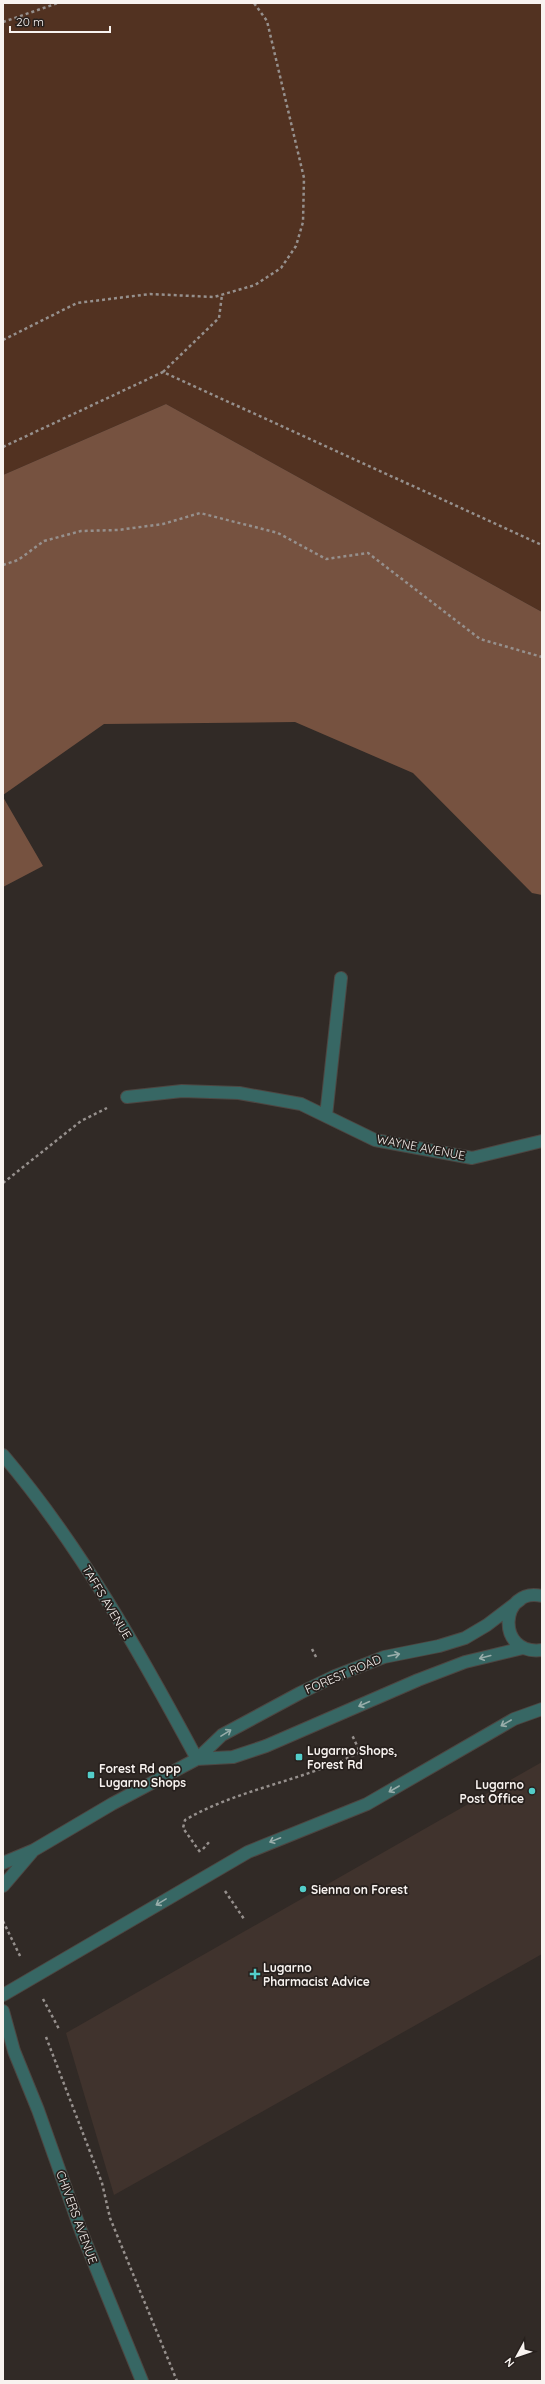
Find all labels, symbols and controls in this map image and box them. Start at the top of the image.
scale bar [10,8,110,34]
text: 20 m [16,14,44,29]
street label: WAYNE AVENUE [376,1131,467,1163]
street label: TAFFS AVENUE [79,1562,135,1642]
one-way arrow [387,1650,400,1658]
street label: FOREST ROAD [303,1651,384,1697]
one-way arrow [479,1653,492,1661]
one-way arrow [359,1701,371,1708]
one-way arrow [500,1720,512,1728]
one-way arrow [220,1729,231,1737]
place label: Lugarno Shops, Forest Rd [307,1743,397,1772]
marker: Lugarno Shops, Forest Rd [294,1752,304,1762]
place label: Forest Rd opp Lugarno Shops [99,1761,186,1790]
marker: Forest Rd opp Lugarno Shops [86,1770,96,1780]
place label: Lugarno Post Office [460,1777,525,1806]
one-way arrow [388,1785,400,1793]
marker: Lugarno Post Office [527,1786,537,1796]
one-way arrow [269,1837,281,1845]
place label: Sienna on Forest [311,1882,408,1897]
marker: Sienna on Forest [298,1884,308,1894]
one-way arrow [155,1899,167,1907]
place label: Lugarno Pharmacist Advice [263,1960,370,1989]
marker: Lugarno Pharmacist Advice [250,1969,260,1979]
street label: CHIVERS AVENUE [53,2168,101,2266]
north arrow [497,2336,537,2376]
text: N [501,2355,517,2370]

